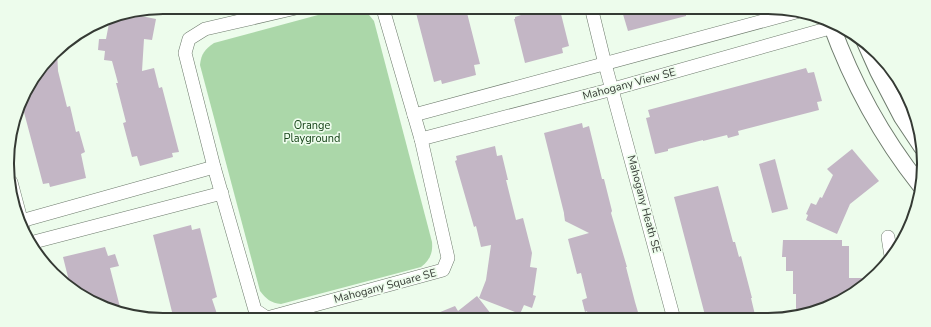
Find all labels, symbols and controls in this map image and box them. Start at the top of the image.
street label: Mahogany View SE [581,64,677,104]
park label: Orange Playground [284,118,340,146]
street label: Mahogany Heath SE [624,153,664,255]
street label: Mahogany Square SE [332,265,438,307]

